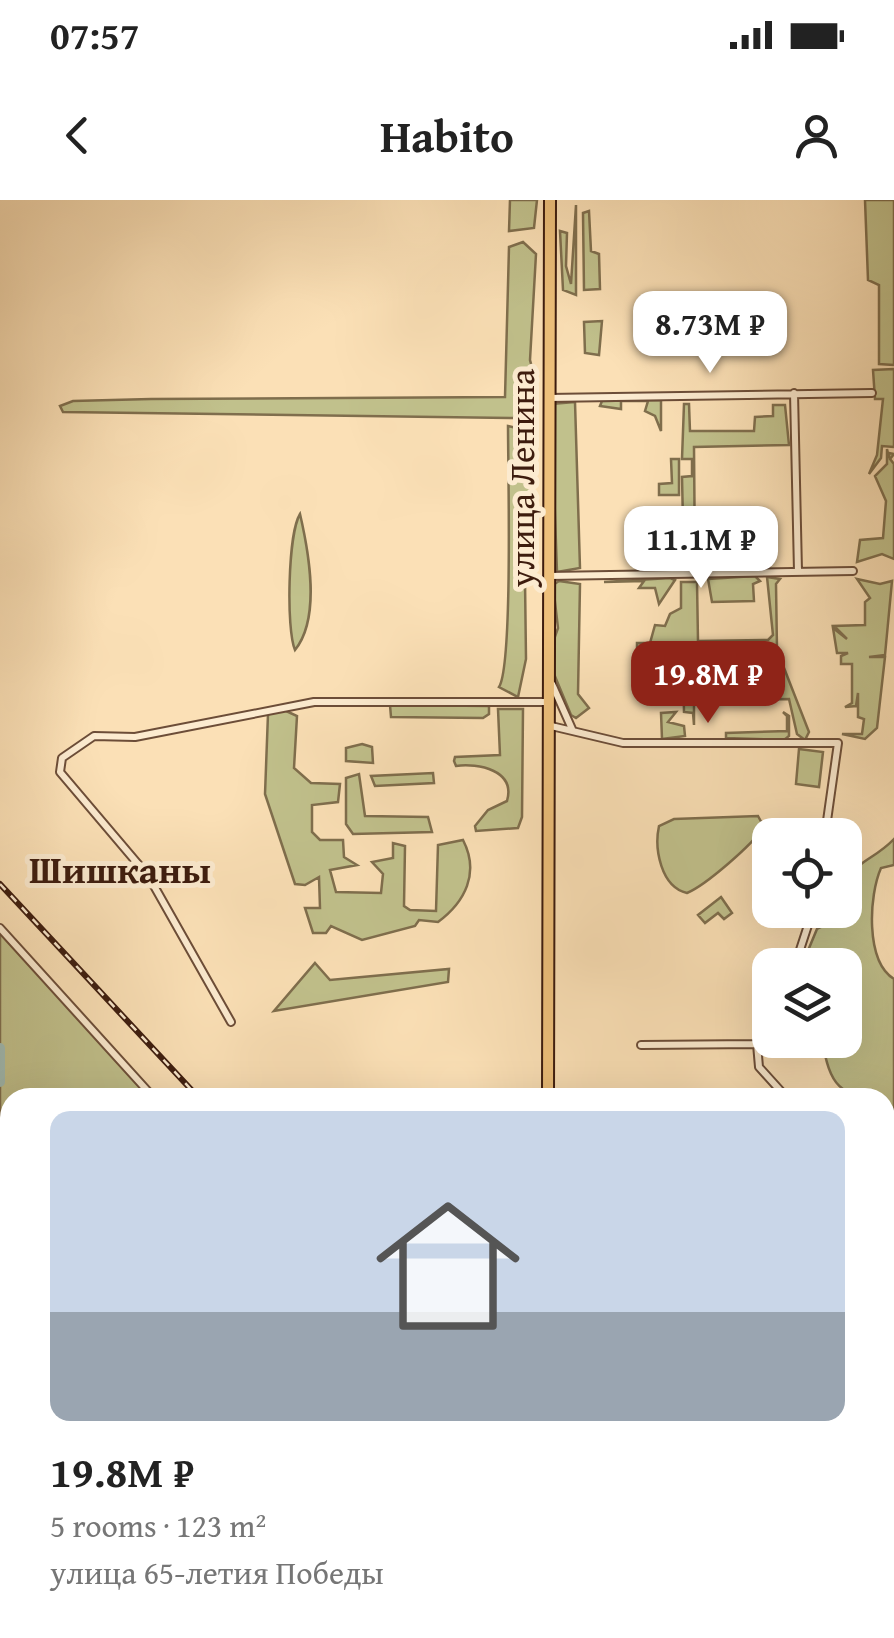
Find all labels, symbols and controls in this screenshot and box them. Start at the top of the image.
text: 07:57 [50,7,140,63]
text: Habito [380,103,514,168]
icon: back [50,108,105,163]
icon: person [789,108,844,163]
pin: 8.73M ₽ [618,291,802,376]
text: 8.73M ₽ [655,300,765,347]
street label: улица Ленина [496,368,547,588]
pin: 11.1M ₽ [609,506,793,591]
text: 11.1M ₽ [646,515,756,562]
pin: 19.8M ₽ [616,641,800,726]
text: 19.8M ₽ [653,650,763,697]
map controls [752,818,862,1058]
button: locate [752,818,862,928]
district label: Шишканы [29,841,211,897]
button: layers [752,948,862,1058]
icon: home [358,1176,538,1356]
text: 19.8M ₽ [50,1441,194,1502]
text: 5 rooms · 123 m² [50,1502,266,1549]
text: улица 65-летия Победы [50,1549,384,1596]

